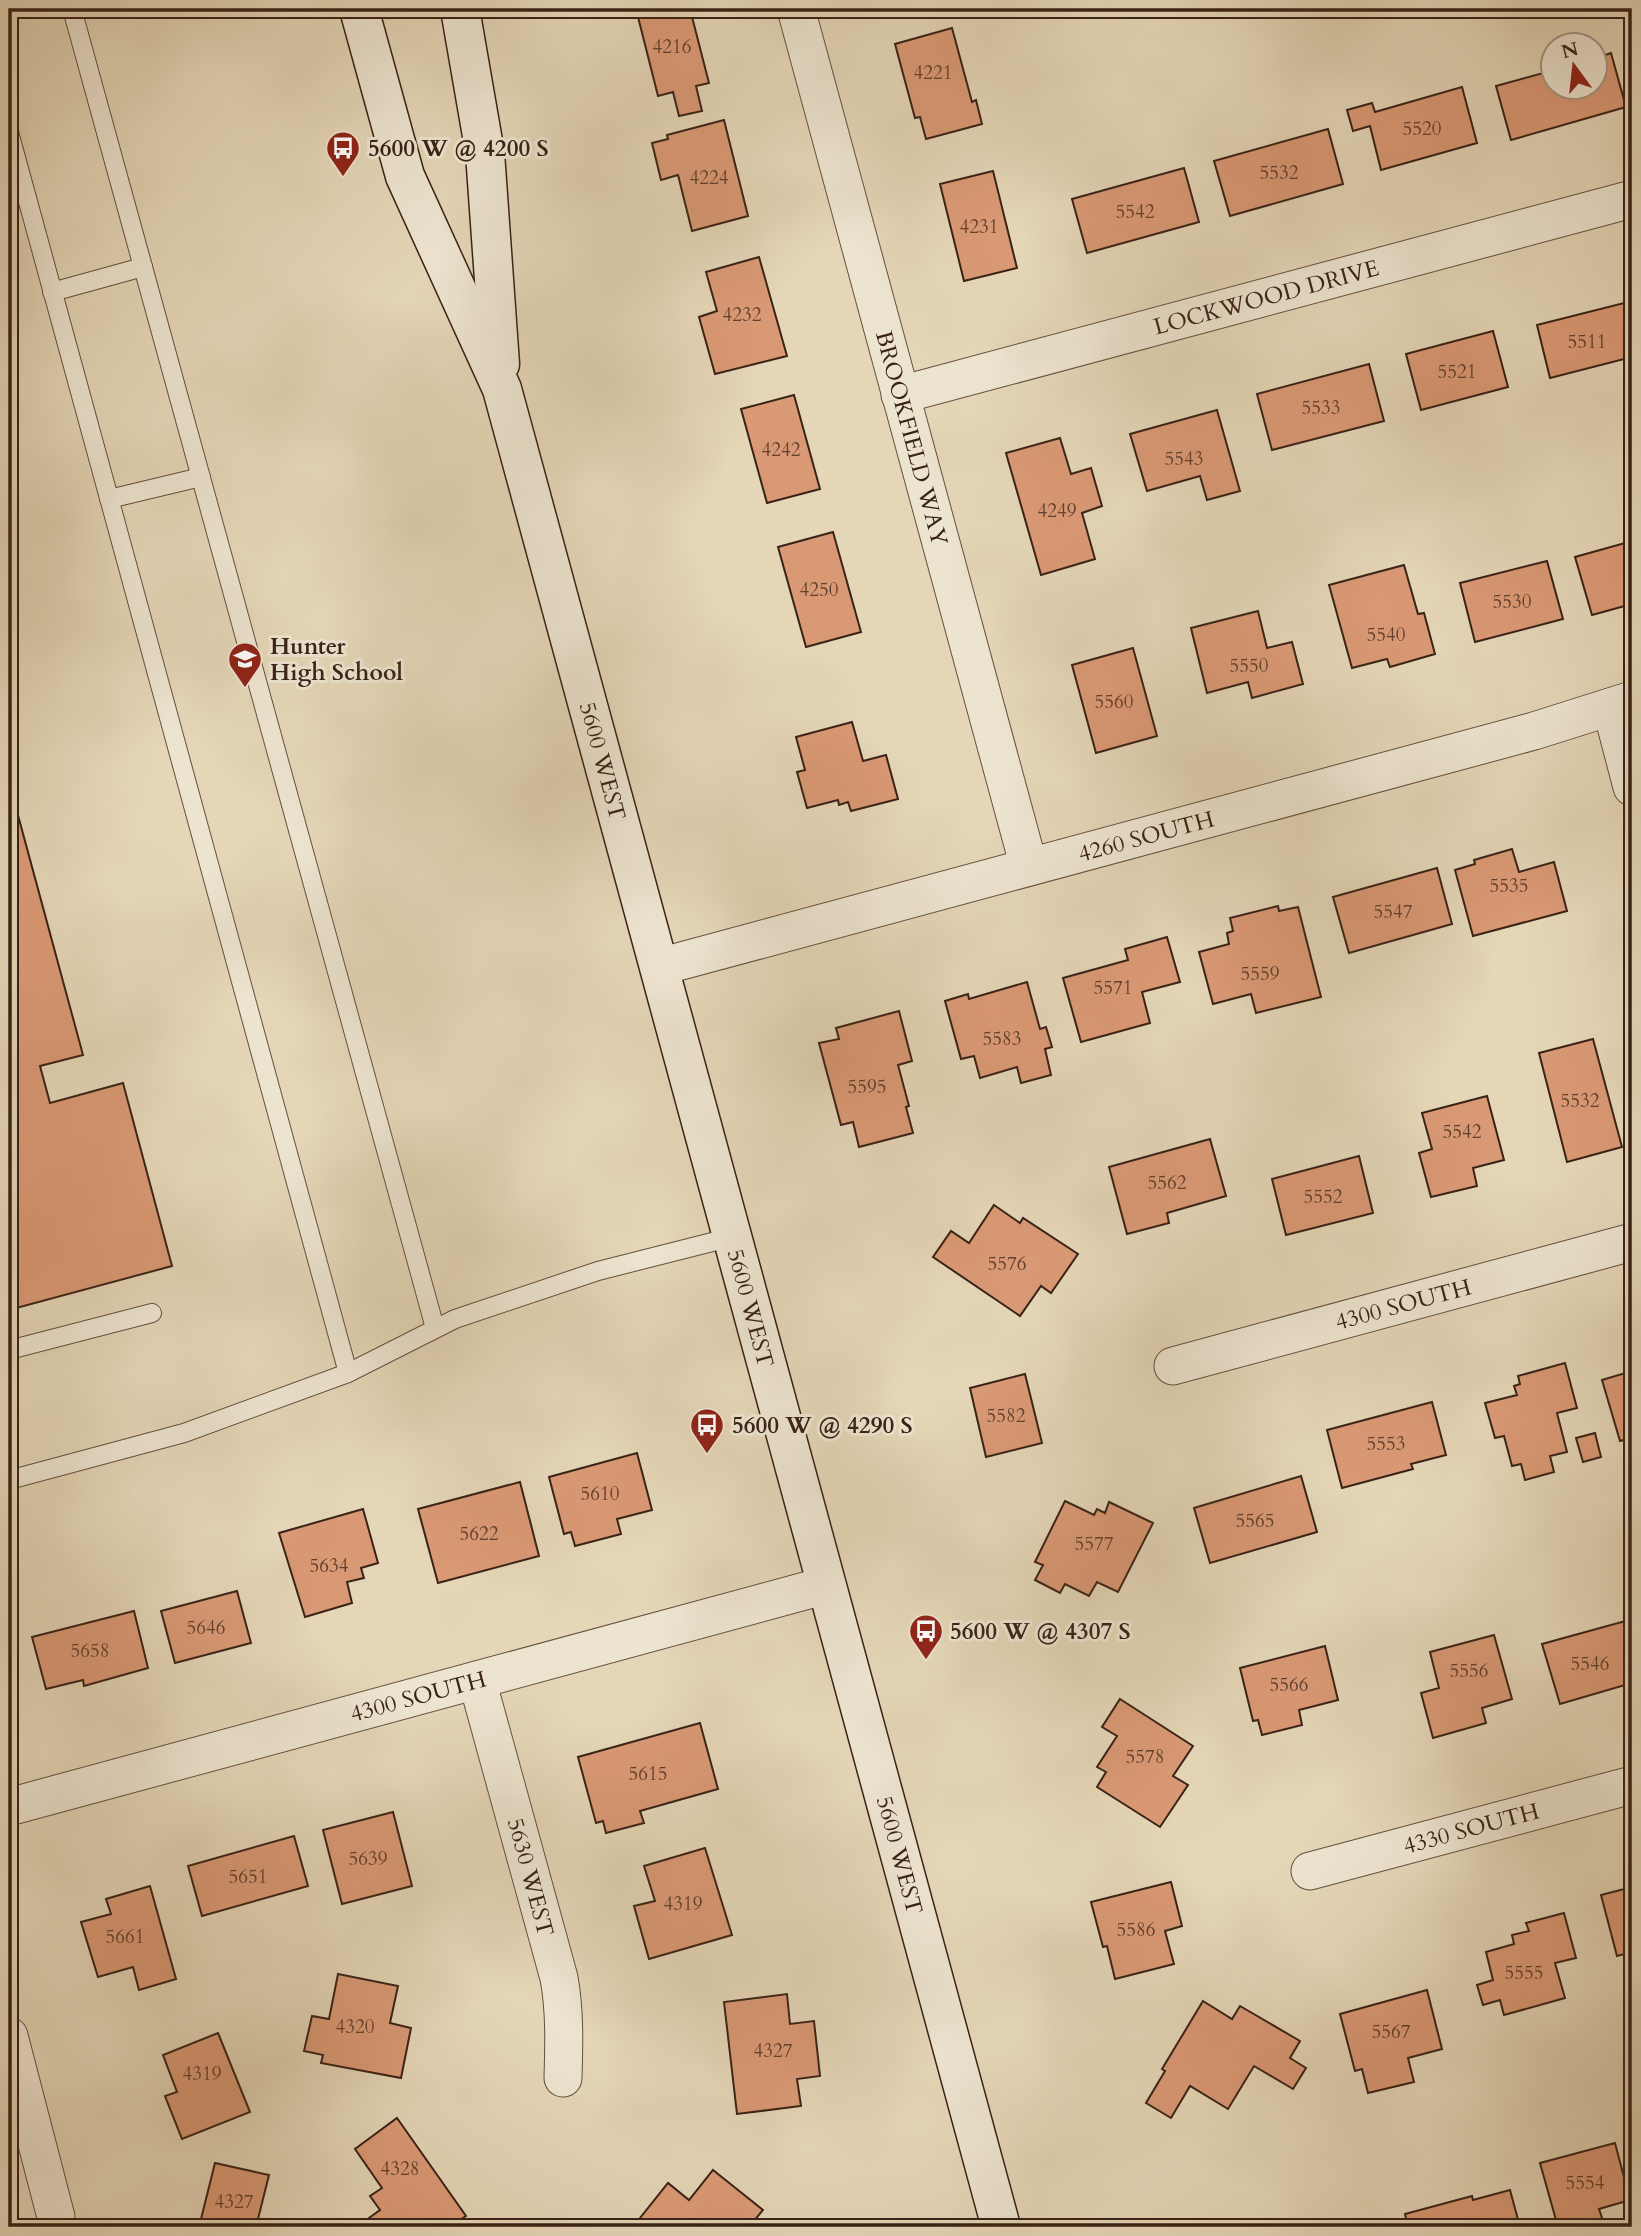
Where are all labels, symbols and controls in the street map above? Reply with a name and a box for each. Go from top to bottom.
north arrow [1540,32,1610,102]
house number: 4216 [653,34,691,60]
text: N [1559,36,1582,65]
house number: 4221 [914,60,952,86]
house number: 5520 [1403,116,1442,142]
bus stop icon: 5600 W @ 4200 S [324,129,362,178]
place label: 5600 W @ 4200 S [368,133,549,164]
house number: 5532 [1260,160,1299,186]
house number: 4224 [690,165,729,191]
house number: 5542 [1116,199,1155,225]
house number: 4231 [960,214,998,240]
street label: LOCKWOOD DRIVE [1150,252,1382,342]
house number: 4232 [723,302,762,328]
street label: BROOKFIELD WAY [868,327,955,550]
house number: 5511 [1568,329,1606,355]
house number: 5521 [1438,359,1476,385]
house number: 5533 [1302,395,1340,421]
house number: 4242 [762,437,801,463]
house number: 5543 [1165,446,1203,472]
house number: 4249 [1038,498,1077,524]
house number: 4250 [800,577,839,603]
house number: 5530 [1493,589,1532,615]
house number: 5540 [1367,622,1406,648]
place label: Hunter High School [270,631,403,688]
school or university icon: Hunter High School [226,640,264,689]
house number: 5550 [1230,653,1269,679]
house number: 5560 [1095,689,1134,715]
street label: 5600 WEST [572,699,633,824]
street label: 4260 SOUTH [1075,803,1218,870]
house number: 5535 [1490,873,1528,899]
house number: 5547 [1374,899,1413,925]
house number: 5559 [1241,961,1280,987]
house number: 5571 [1094,975,1132,1001]
house number: 5583 [983,1026,1021,1052]
house number: 5595 [848,1074,886,1100]
house number: 5532 [1561,1088,1600,1114]
house number: 5542 [1443,1119,1482,1145]
house number: 5562 [1148,1170,1187,1196]
house number: 5552 [1304,1184,1343,1210]
street label: 5600 WEST [720,1246,781,1371]
house number: 5576 [988,1251,1026,1277]
street label: 4300 SOUTH [1332,1271,1475,1338]
house number: 5582 [987,1403,1026,1429]
bus stop icon: 5600 W @ 4290 S [688,1406,726,1455]
place label: 5600 W @ 4290 S [732,1410,913,1441]
house number: 5553 [1367,1431,1405,1457]
house number: 5610 [581,1481,620,1507]
house number: 5565 [1236,1508,1274,1534]
house number: 5622 [460,1521,499,1547]
house number: 5577 [1075,1531,1114,1557]
house number: 5634 [310,1553,349,1579]
bus stop icon: 5600 W @ 4307 S [907,1612,945,1661]
house number: 5646 [187,1615,225,1641]
place label: 5600 W @ 4307 S [950,1616,1131,1647]
house number: 5658 [71,1638,109,1664]
house number: 5546 [1571,1651,1609,1677]
house number: 5556 [1450,1658,1488,1684]
street label: 4300 SOUTH [347,1663,490,1730]
house number: 5566 [1270,1672,1308,1698]
house number: 5578 [1126,1744,1164,1770]
house number: 5615 [629,1761,667,1787]
street label: 5600 WEST [869,1793,930,1918]
street label: 4330 SOUTH [1400,1795,1543,1862]
street label: 5630 WEST [500,1815,561,1940]
house number: 5639 [349,1846,388,1872]
house number: 5651 [229,1864,267,1890]
house number: 4319 [664,1891,703,1917]
house number: 5586 [1117,1917,1155,1943]
house number: 5661 [106,1924,144,1950]
house number: 5555 [1505,1960,1543,1986]
house number: 4320 [336,2014,375,2040]
house number: 5567 [1372,2019,1411,2045]
house number: 4327 [754,2038,793,2064]
house number: 4319 [183,2061,222,2087]
house number: 4328 [381,2156,419,2182]
house number: 5554 [1566,2170,1605,2196]
house number: 4327 [215,2189,254,2215]

